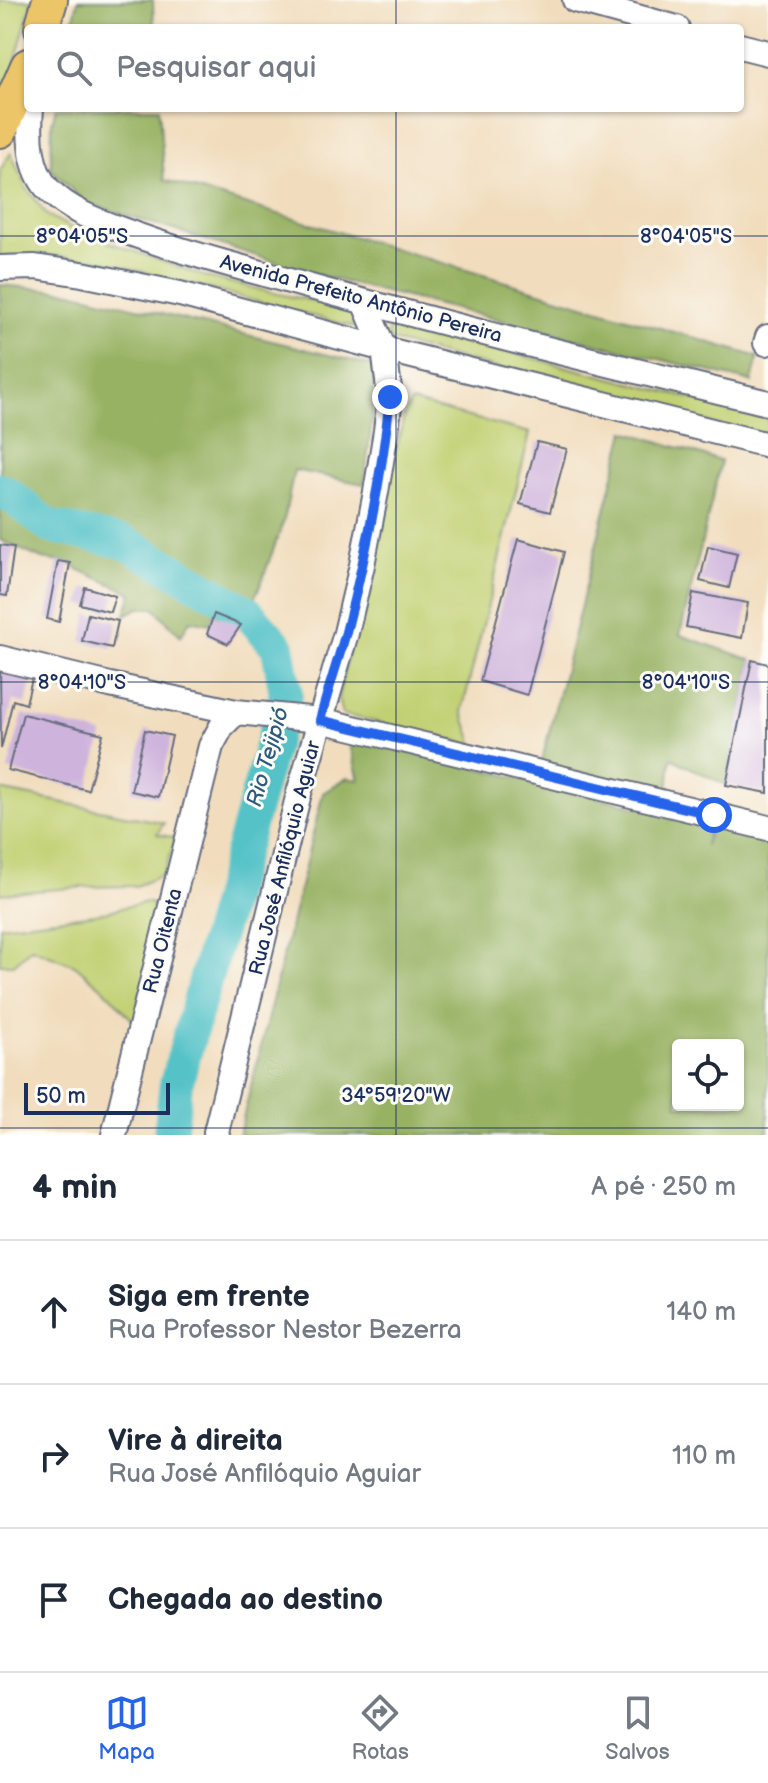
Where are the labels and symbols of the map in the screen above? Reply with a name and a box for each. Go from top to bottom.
text: 8°04'05"S [36,225,128,249]
text: 8°04'05"S [640,225,732,249]
street label: Avenida Prefeito Antônio Pereira [217,250,505,348]
route end [372,379,408,415]
text: 8°04'10"S [38,671,126,695]
text: 8°04'10"S [642,671,730,695]
water label: Rio Tejipió [241,704,295,810]
street label: Rua José Anfilóquio Aguiar [244,738,326,978]
route start [696,797,732,833]
street label: Rua Oitenta [138,886,188,996]
scale bar [24,1079,170,1115]
text: 34°59'20"W [341,1084,451,1108]

